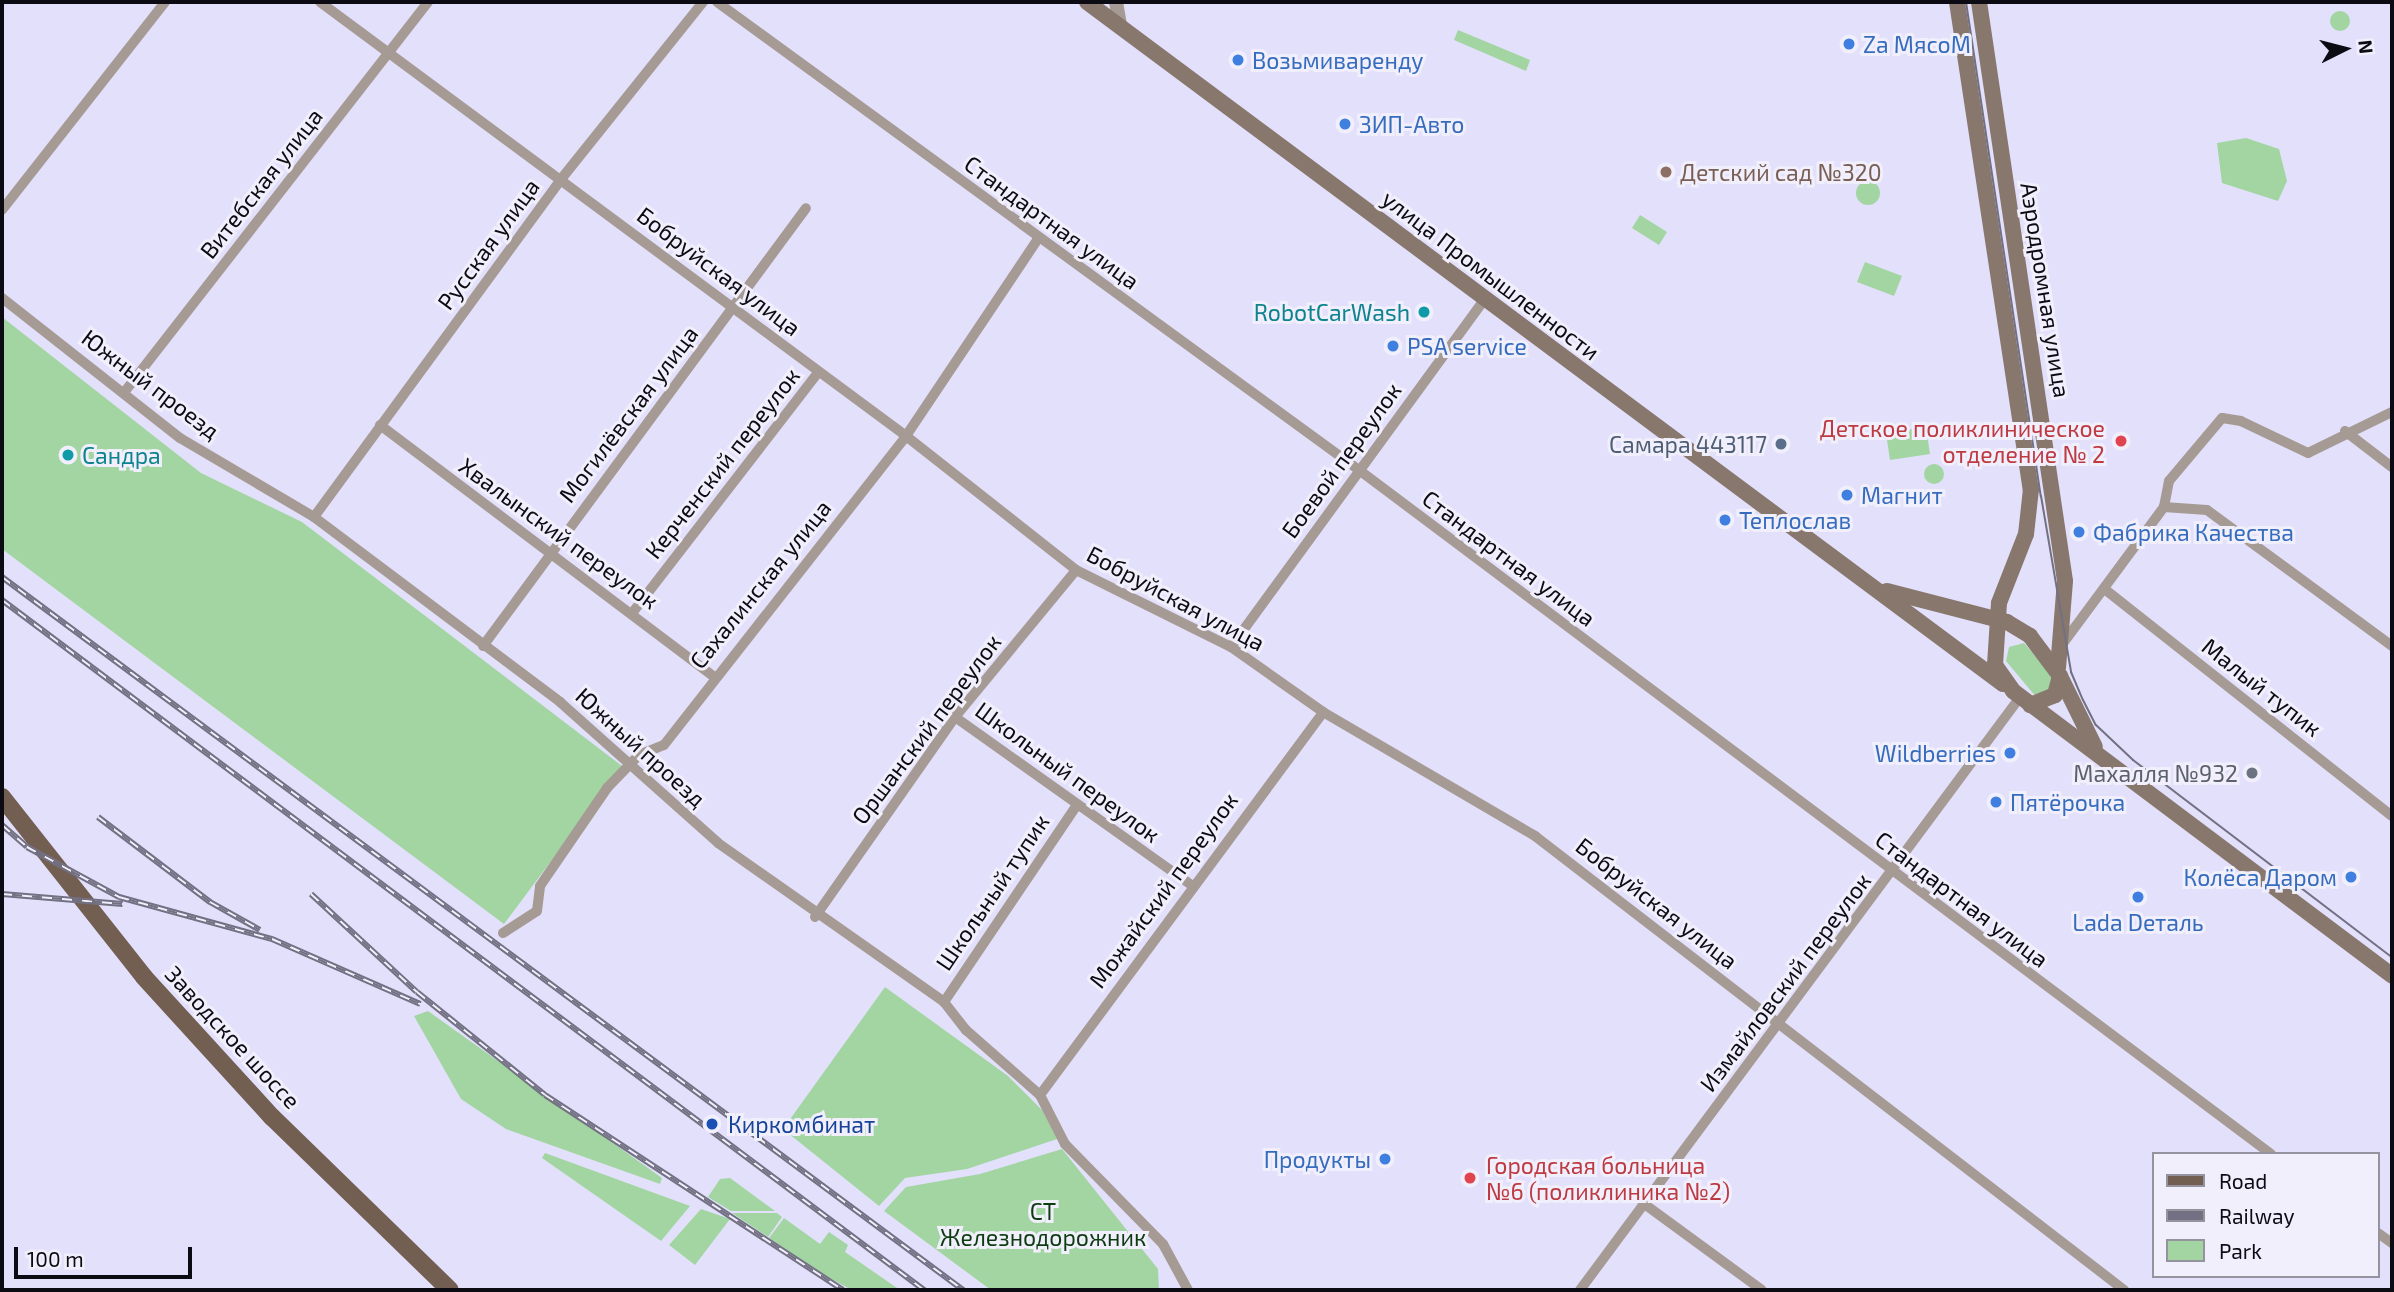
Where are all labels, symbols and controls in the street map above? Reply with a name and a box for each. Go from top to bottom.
north arrow [2310,14,2380,84]
place label: Za МясоМ [1863,30,1971,58]
marker: Za МясоМ [1841,36,1857,52]
text: N [2354,39,2379,55]
place label: Возьмиваренду [1252,46,1423,74]
marker: Возьмиваренду [1230,52,1246,68]
street label: Витебская улица [194,103,328,263]
place label: ЗИП-Авто [1359,110,1464,138]
marker: ЗИП-Авто [1337,116,1353,132]
street label: Стандартная улица [959,149,1145,295]
place label: Детский сад №320 [1680,158,1882,186]
marker: Детский сад №320 [1658,164,1674,180]
street label: Русская улица [431,173,545,315]
street label: Аэродромная улица [2015,180,2077,400]
street label: улица Промышленности [1377,184,1605,366]
street label: Бобруйская улица [632,201,806,341]
place label: RobotCarWash [1254,298,1410,326]
marker: RobotCarWash [1416,304,1432,320]
street label: Могилёвская улица [553,320,703,508]
street label: Южный проезд [77,323,225,445]
place label: PSA service [1407,332,1527,360]
marker: PSA service [1385,338,1401,354]
street label: Керченский переулок [639,362,805,564]
street label: Боевой переулок [1275,377,1407,543]
place label: Детское поликлиническое отделение № 2 [1820,414,2105,468]
place label: Самара 443117 [1609,430,1767,458]
marker: Детское поликлиническое отделение № 2 [2111,431,2131,451]
marker: Самара 443117 [1773,436,1789,452]
place label: Сандра [82,441,161,469]
marker: Сандра [60,447,76,463]
street label: Хвалынский переулок [454,451,664,615]
place label: Магнит [1861,481,1943,509]
street label: Стандартная улица [1417,484,1601,632]
marker: Магнит [1839,487,1855,503]
street label: Сахалинская улица [684,494,836,674]
place label: Теплослав [1739,506,1851,534]
marker: Теплослав [1717,512,1733,528]
place label: Фабрика Качества [2093,518,2294,546]
marker: Фабрика Качества [2071,524,2087,540]
street label: Бобруйская улица [1082,539,1270,657]
street label: Оршанский переулок [846,629,1006,829]
street label: Малый тупик [2197,632,2327,742]
street label: Южный проезд [570,682,712,812]
street label: Школьный переулок [970,696,1166,848]
place label: Wildberries [1875,739,1996,767]
marker: Wildberries [2002,745,2018,761]
place label: Махалля №932 [2073,759,2238,787]
marker: Махалля №932 [2244,765,2260,781]
street label: Можайский переулок [1083,787,1243,993]
place label: Пятёрочка [2010,788,2125,816]
marker: Пятёрочка [1988,794,2004,810]
street label: Школьный тупик [930,809,1054,975]
street label: Стандартная улица [1870,825,2054,973]
street label: Бобруйская улица [1571,831,1743,975]
place label: Колёса Даром [2184,863,2337,891]
street label: Измайловский переулок [1694,867,1876,1097]
marker: Колёса Даром [2343,869,2359,885]
marker: Lada Dеталь [2130,889,2146,905]
place label: Lada Dеталь [2072,908,2204,936]
street label: Заводское шоссе [160,960,306,1114]
place label: Киркомбинат [728,1110,875,1138]
marker: Киркомбинат [702,1114,722,1134]
place label: Продукты [1264,1145,1371,1173]
marker: Продукты [1377,1151,1393,1167]
place label: Городская больница №6 (поликлиника №2) [1486,1151,1730,1205]
legend [2152,1152,2380,1278]
marker: Городская больница №6 (поликлиника №2) [1460,1168,1480,1188]
text: Road [2219,1168,2267,1193]
park label: СТ Железнодорожник [940,1197,1146,1251]
text: Railway [2219,1203,2295,1228]
scale bar [18,1232,196,1276]
text: Park [2219,1238,2262,1263]
text: 100 m [27,1246,84,1271]

